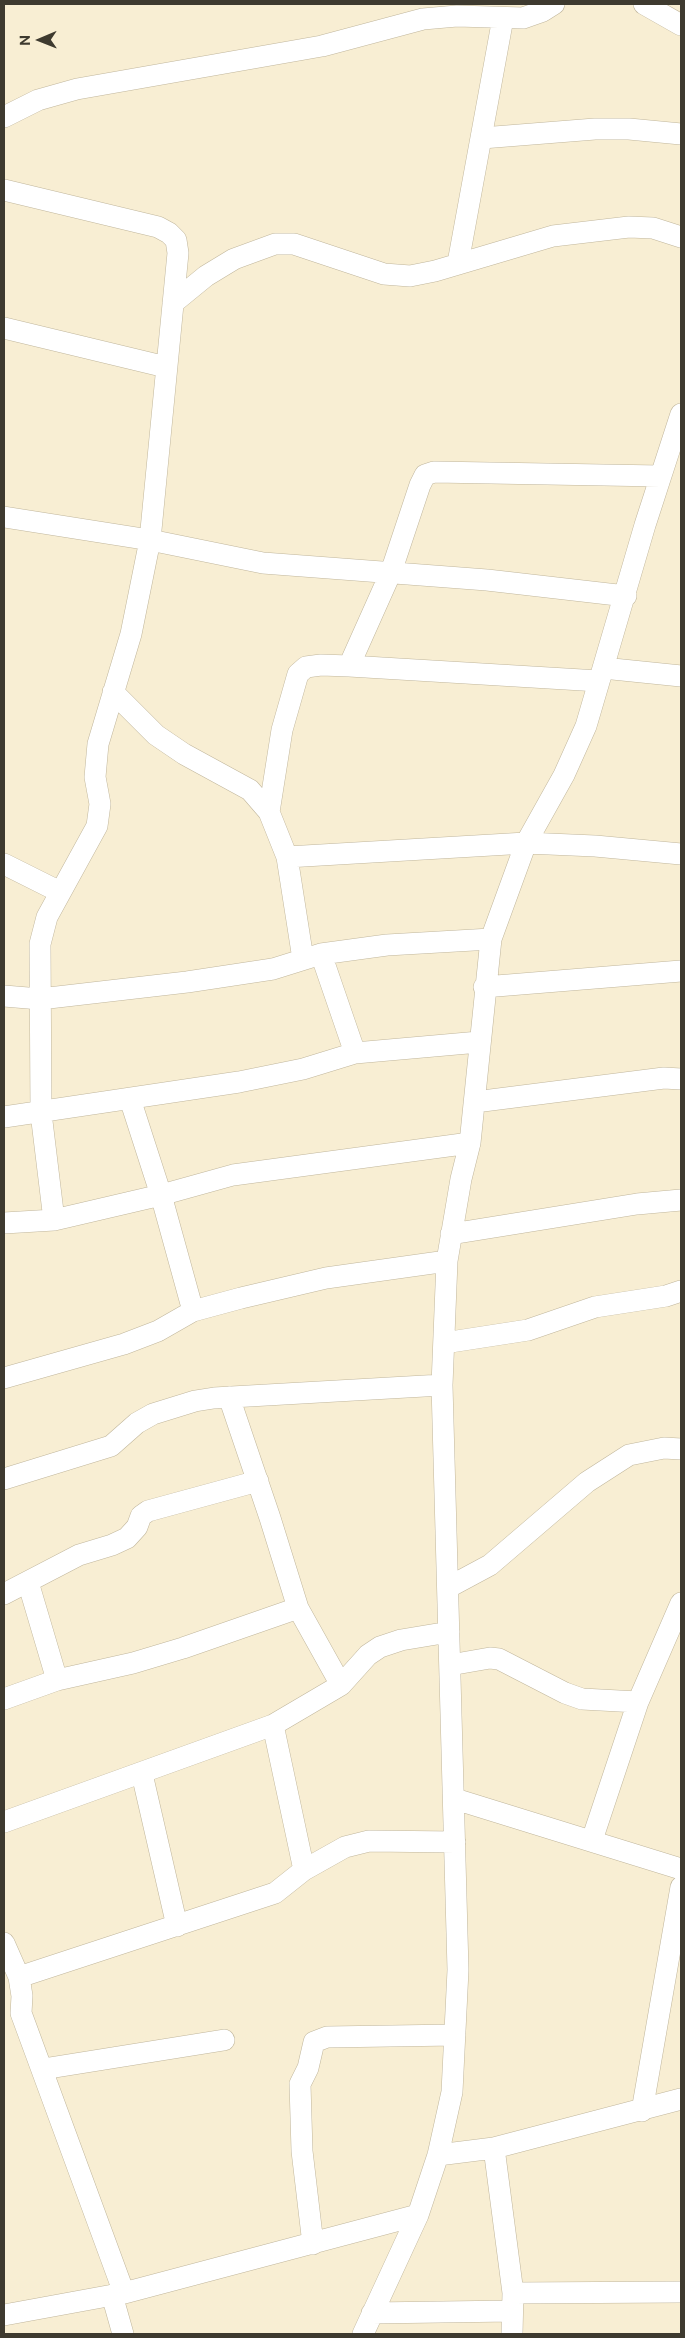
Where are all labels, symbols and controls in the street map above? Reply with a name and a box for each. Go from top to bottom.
north arrow [15,15,65,65]
text: N [17,35,33,46]

